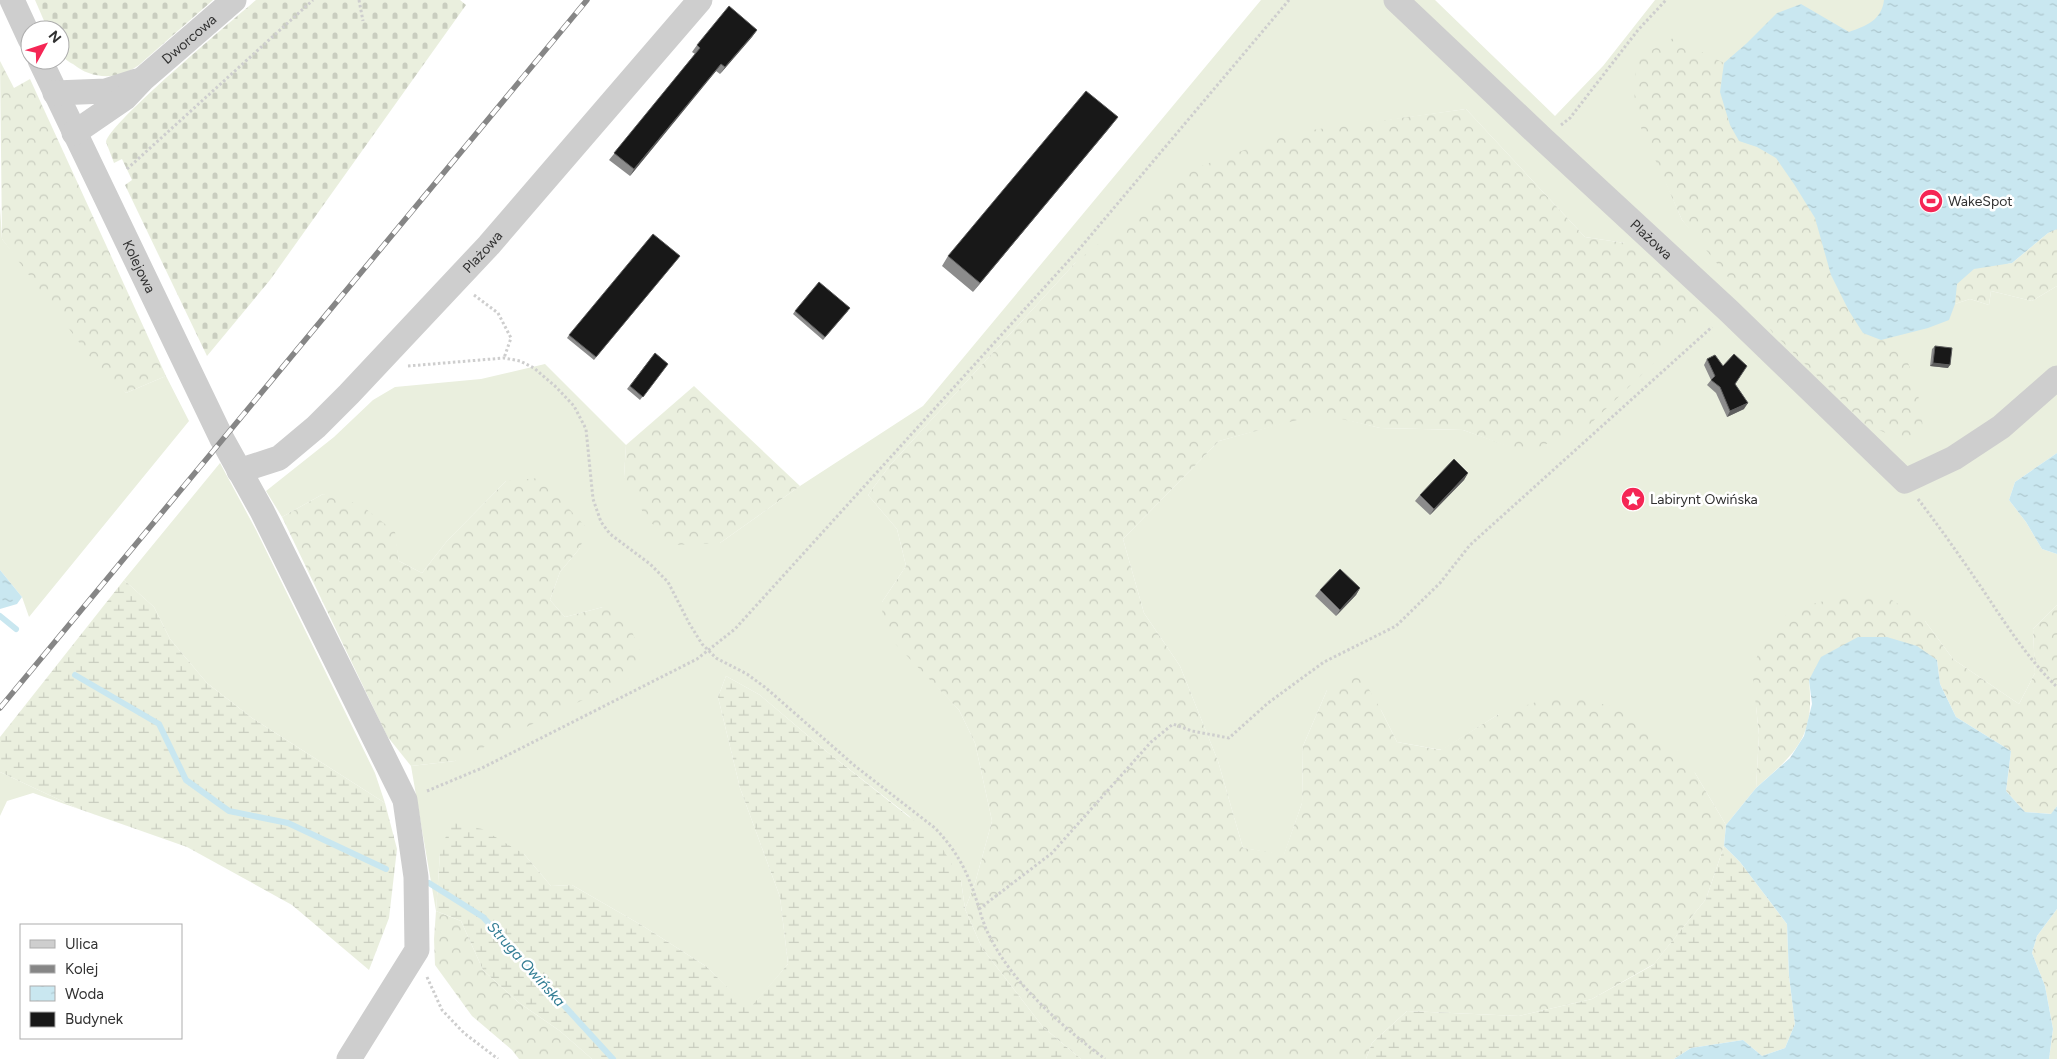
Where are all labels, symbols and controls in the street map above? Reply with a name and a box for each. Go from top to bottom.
street label: Dworcowa [159,11,220,68]
north arrow [20,20,70,70]
text: N [45,27,65,47]
sports icon: WakeSpot [1918,188,1944,214]
place label: WakeSpot [1948,193,2013,210]
street label: Plażowa [1627,216,1676,263]
street label: Plażowa [459,228,506,277]
street label: Kolejowa [119,237,159,296]
place icon: Labirynt Owińska [1620,486,1646,512]
place label: Labirynt Owińska [1650,491,1758,508]
water label: Struga Owińska [483,918,569,1010]
legend [20,924,182,1039]
text: Ulica [65,935,98,953]
text: Kolej [65,960,98,978]
text: Woda [65,985,104,1003]
text: Budynek [65,1010,124,1028]

